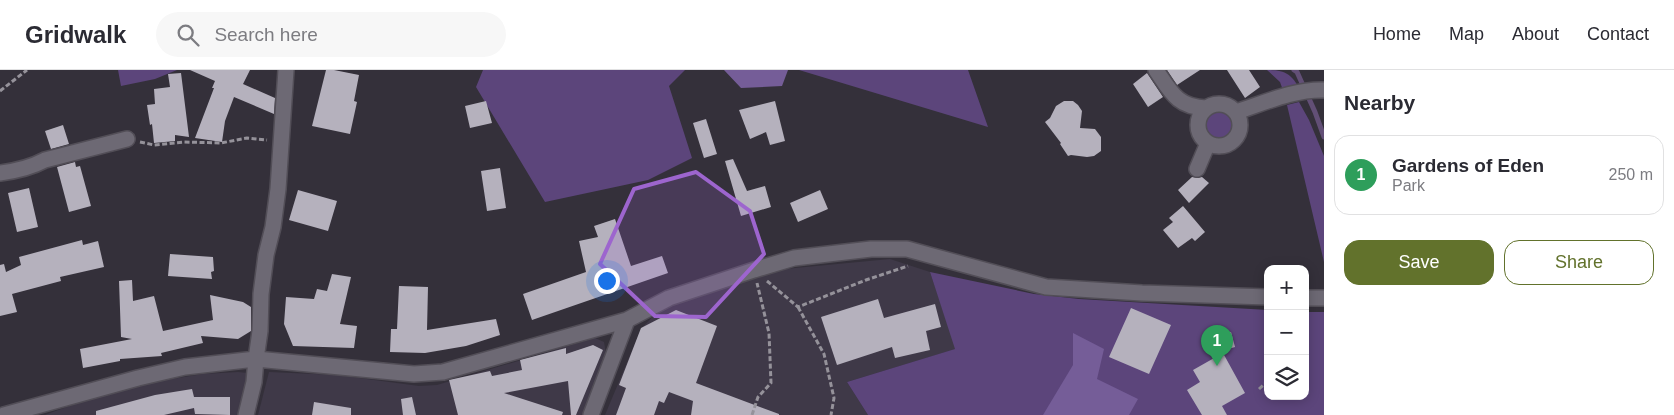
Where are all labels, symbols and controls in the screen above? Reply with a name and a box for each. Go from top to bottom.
search box [156,12,506,57]
text: Gridwalk [25,21,126,48]
icon: search [174,21,202,49]
text: Search here [214,24,318,45]
text: Home [1373,24,1421,44]
text: Map [1449,24,1484,44]
text: About [1512,24,1559,44]
text: Contact [1587,24,1649,44]
text: Nearby [1344,91,1415,114]
text: Gardens of Eden [1392,155,1544,176]
text: 1 [1357,166,1365,183]
text: 250 m [1609,166,1653,183]
text: Park [1392,177,1425,194]
button: Save [1344,240,1494,285]
button: Share [1504,240,1654,285]
map controls [1264,265,1309,400]
button: + [1264,265,1309,310]
your location [594,268,620,294]
button: − [1264,310,1309,355]
pin: 1 [1201,325,1233,366]
button: layers [1264,355,1309,400]

